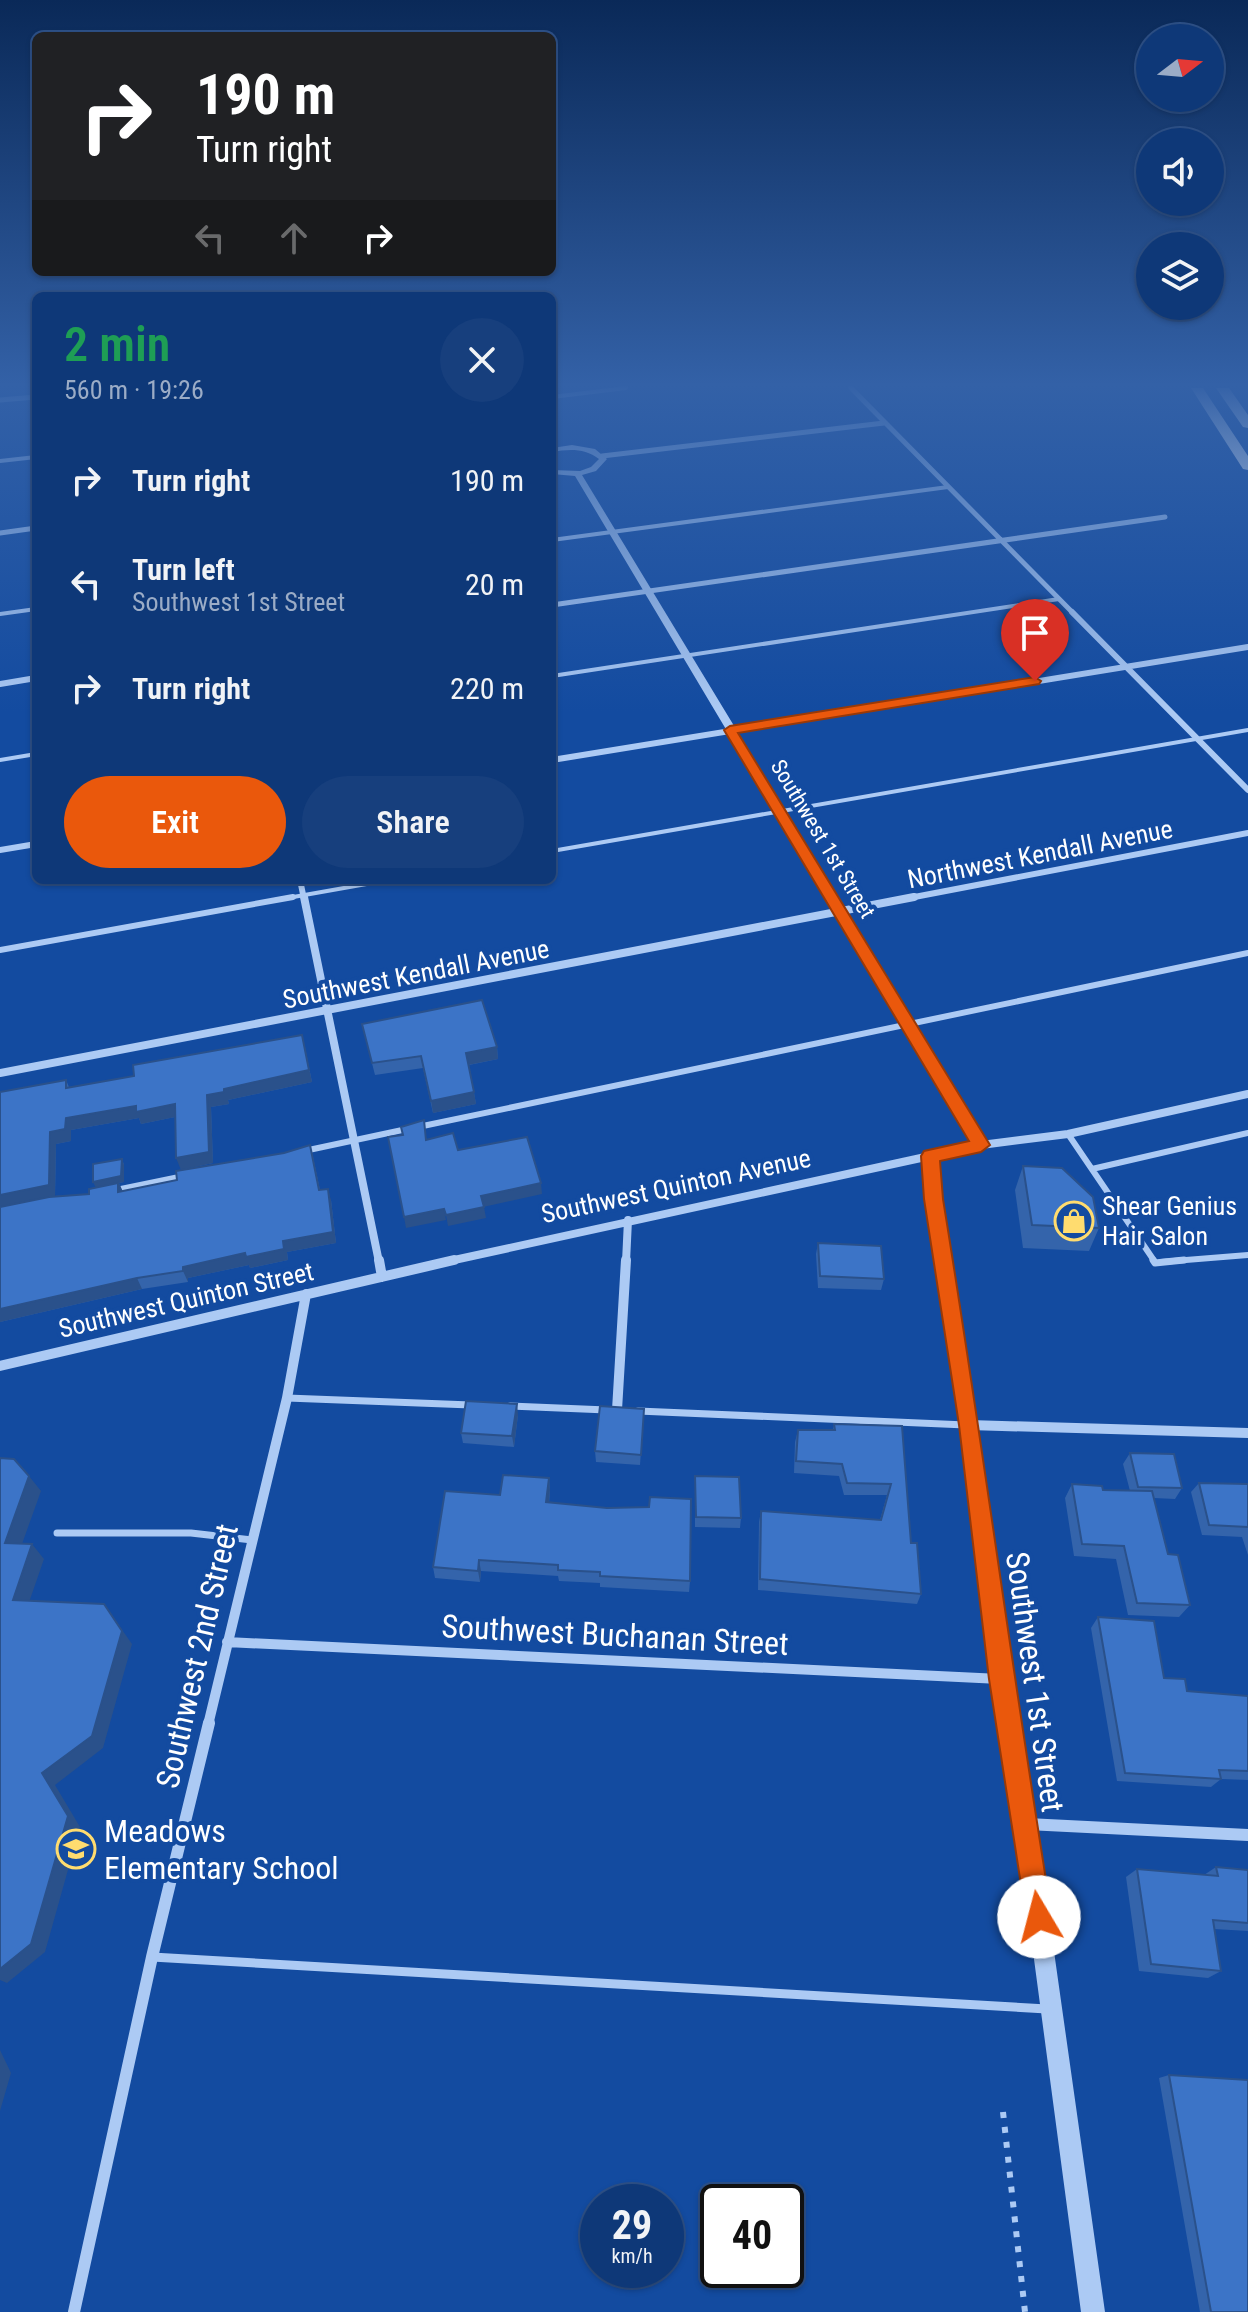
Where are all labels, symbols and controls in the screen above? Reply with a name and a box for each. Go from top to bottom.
north arrow [1136,24,1224,112]
map controls [1136,24,1224,320]
text: 190 m [196,62,335,128]
icon: right [64,64,168,168]
button: sound [1136,128,1224,216]
text: Turn right [196,129,332,171]
icon: left [188,216,232,260]
icon: ahead [272,216,316,260]
icon: right [356,216,400,260]
button: layers [1136,232,1224,320]
text: 2 min [64,316,170,373]
button: close [440,318,524,402]
text: 560 m · 19:26 [64,375,204,405]
icon: right [64,458,108,502]
text: Turn right [132,463,250,498]
text: 190 m [450,463,524,498]
text: Turn left [132,552,235,587]
icon: left [64,562,108,606]
text: 20 m [465,567,524,602]
text: Southwest 1st Street [132,587,345,617]
pin [1001,599,1069,681]
icon: arrive [1013,611,1057,655]
icon: right [64,666,108,710]
text: Turn right [132,671,250,706]
text: 220 m [450,671,524,706]
street label: Southwest 1st Street [766,755,880,923]
button: Exit [64,776,286,868]
button: Share [302,776,524,868]
street label: Northwest Kendall Avenue [905,814,1175,894]
street label: Southwest Kendall Avenue [280,933,552,1015]
street label: Southwest Quinton Avenue [539,1143,813,1229]
place label: Shear Genius Hair Salon [1102,1191,1237,1251]
shop icon: Shear Genius Hair Salon [1053,1200,1095,1242]
street label: Southwest Quinton Street [56,1256,316,1344]
street label: Southwest 2nd Street [148,1520,246,1792]
street label: Southwest 1st Street [998,1549,1072,1815]
street label: Southwest Buchanan Street [441,1607,789,1663]
place label: Meadows Elementary School [104,1812,339,1887]
school or university icon: Meadows Elementary School [55,1828,97,1870]
position arrow [997,1875,1081,1959]
speed limit sign: 40 [700,2184,804,2288]
text: 29 [612,2202,652,2249]
text: km/h [611,2244,653,2268]

